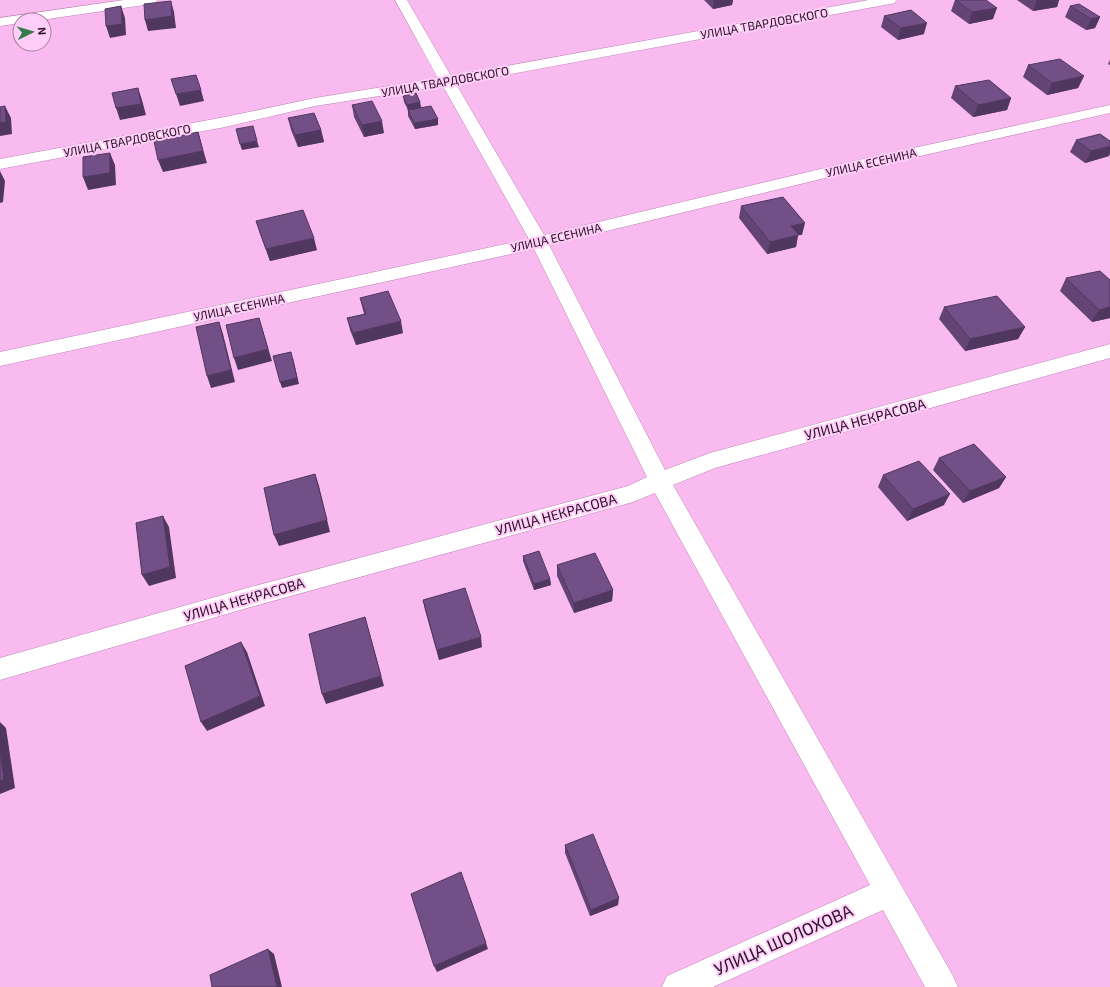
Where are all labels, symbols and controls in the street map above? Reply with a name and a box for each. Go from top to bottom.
street label: УЛИЦА ТВАРДОВСКОГО [699,5,829,41]
north arrow [12,12,52,52]
text: N [36,27,49,36]
street label: УЛИЦА ТВАРДОВСКОГО [380,63,510,99]
street label: УЛИЦА ТВАРДОВСКОГО [62,121,192,159]
street label: УЛИЦА ЕСЕНИНА [824,145,918,179]
street label: УЛИЦА ЕСЕНИНА [509,220,603,254]
street label: УЛИЦА ЕСЕНИНА [192,290,286,323]
street label: УЛИЦА НЕКРАСОВА [803,395,928,443]
street label: УЛИЦА НЕКРАСОВА [494,490,619,538]
street label: УЛИЦА НЕКРАСОВА [182,574,307,624]
street label: УЛИЦА ШОЛОХОВА [711,899,856,979]

